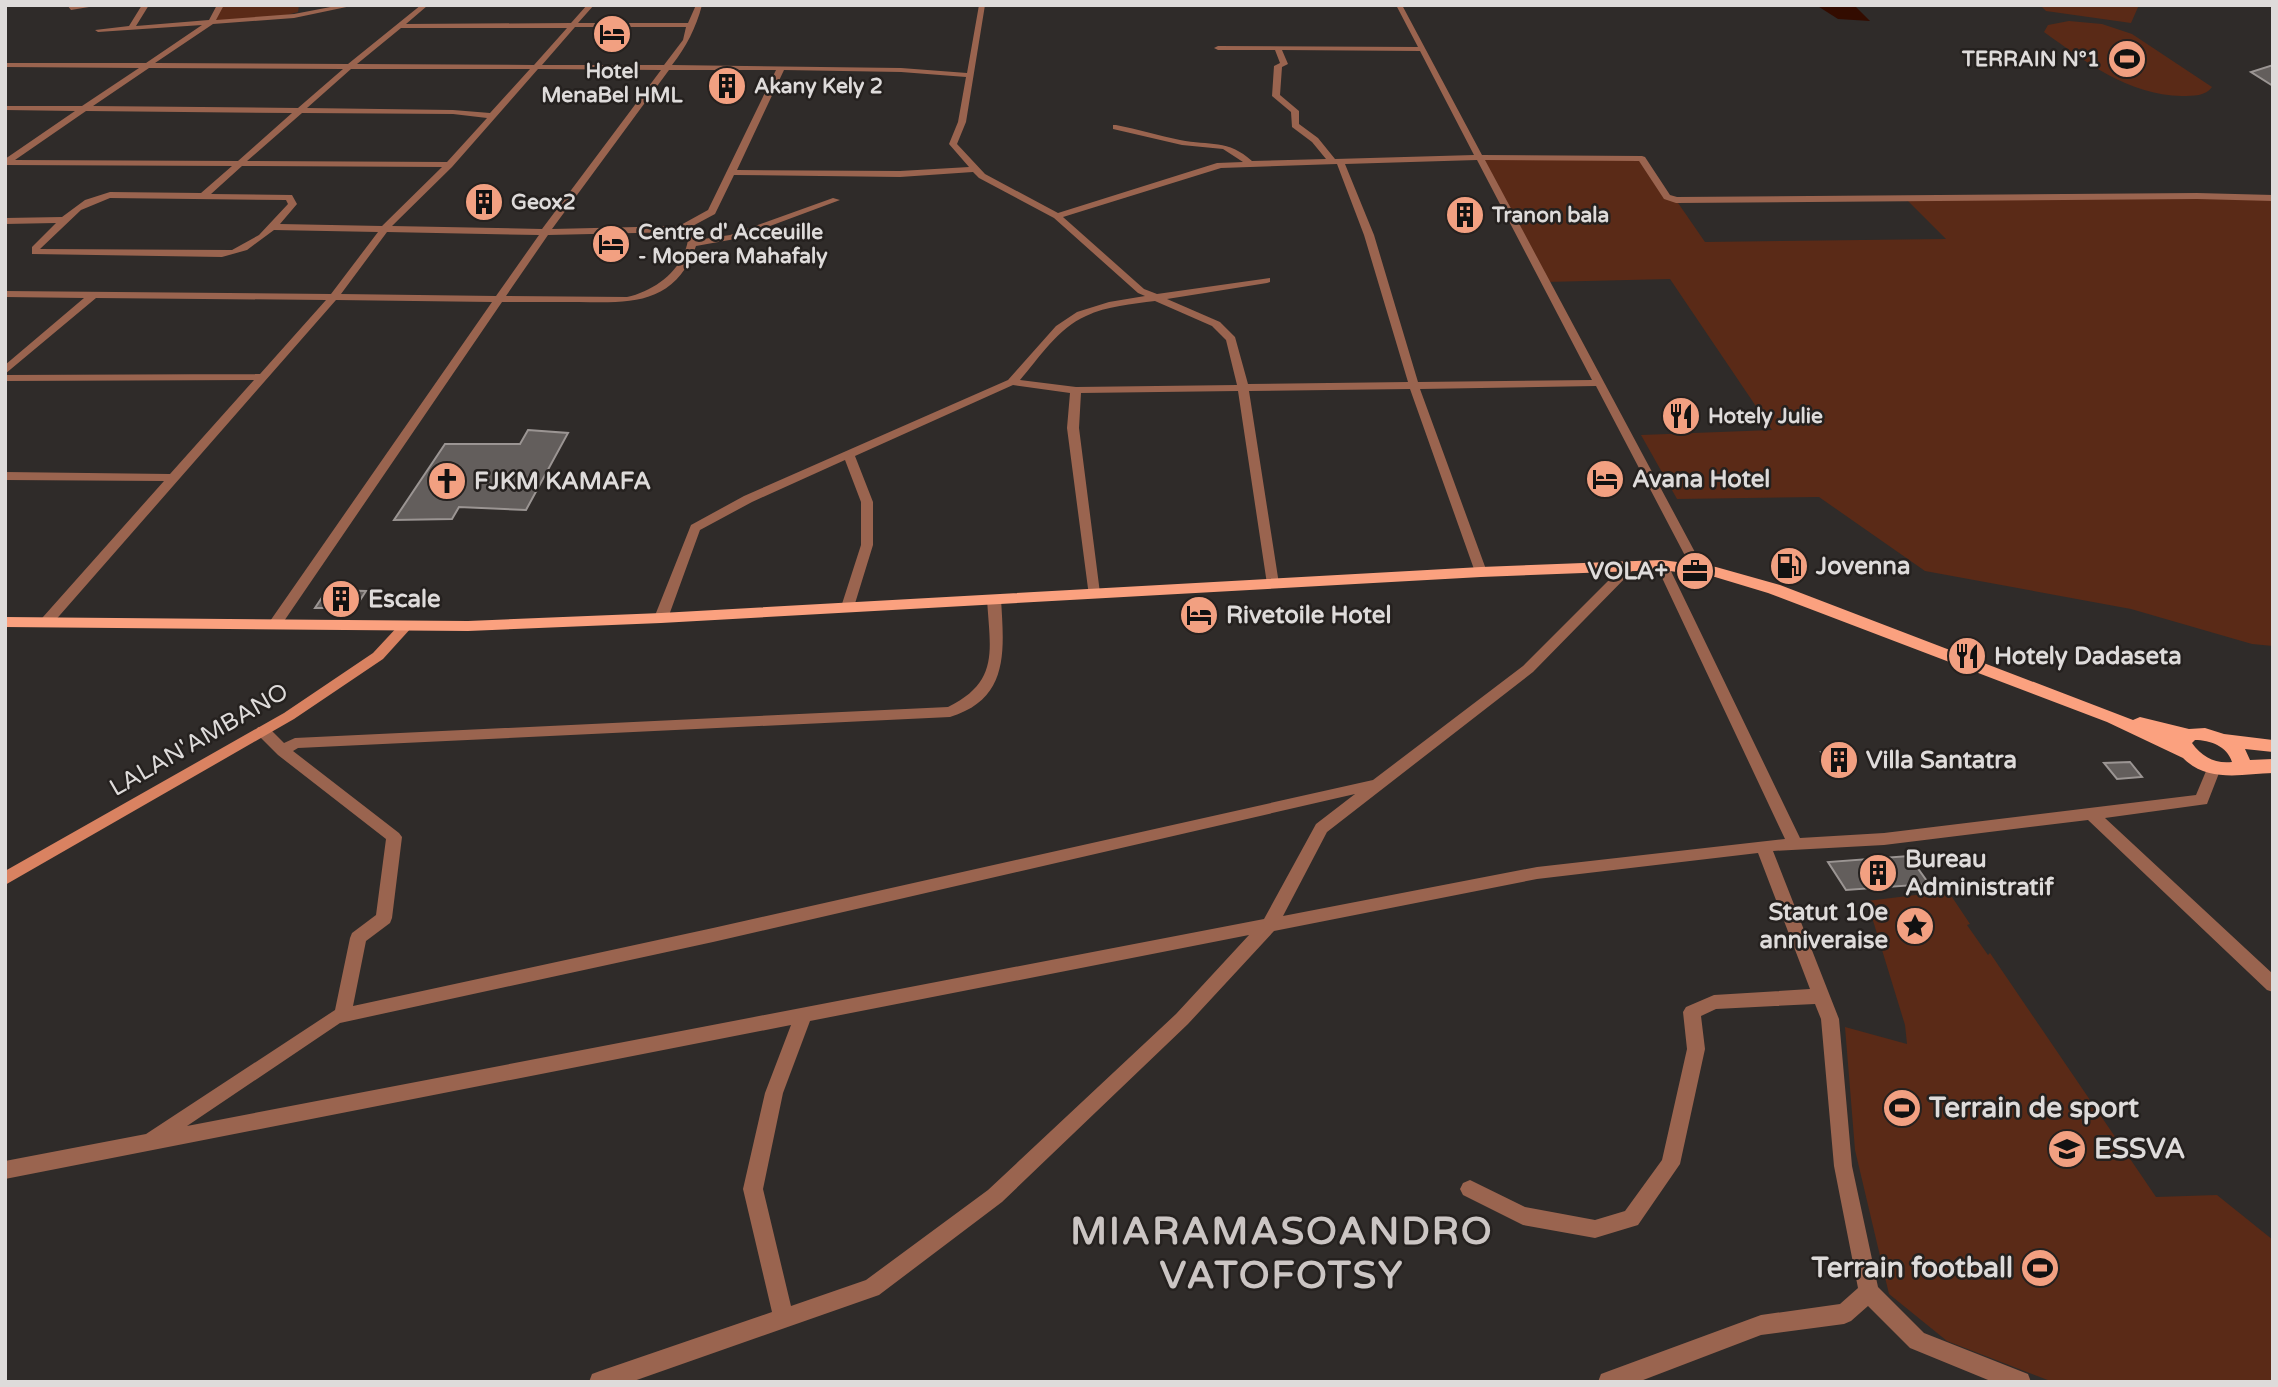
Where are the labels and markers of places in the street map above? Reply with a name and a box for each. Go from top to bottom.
hotel icon: Hotel MenaBel HML [591,13,633,55]
sports icon: TERRAIN N°1 [2106,38,2148,80]
place label: TERRAIN N°1 [1961,47,2100,72]
place label: Hotel MenaBel HML [541,59,684,108]
building icon: Akany Kely 2 [706,65,748,107]
place label: Akany Kely 2 [754,74,883,99]
building icon: Geox2 [463,181,505,223]
place label: Geox2 [511,190,576,215]
building icon: Tranon bala [1444,194,1486,236]
place label: Tranon bala [1491,203,1609,228]
place label: Centre d' Acceuille - Mopera Mahafaly [638,220,828,269]
hotel icon: Centre d' Acceuille - Mopera Mahafaly [590,223,632,265]
restaurant icon: Hotely Julie [1660,395,1702,437]
place label: Hotely Julie [1708,404,1823,429]
hotel icon: Avana Hotel [1584,458,1626,500]
church icon: FJKM KAMAFA [426,460,468,502]
place label: Avana Hotel [1632,465,1770,494]
place label: FJKM KAMAFA [474,467,651,496]
fuel station icon: Jovenna [1768,545,1810,587]
office icon: VOLA+ [1674,550,1716,592]
place label: Jovenna [1815,552,1910,581]
place label: VOLA+ [1587,557,1668,586]
building icon: Escale [320,578,362,620]
place label: Escale [368,585,441,614]
hotel icon: Rivetoile Hotel [1178,594,1220,636]
place label: Rivetoile Hotel [1226,601,1391,630]
restaurant icon: Hotely Dadaseta [1946,635,1988,677]
place label: Hotely Dadaseta [1994,642,2182,671]
building icon: Villa Santatra [1818,739,1860,781]
place label: Villa Santatra [1866,746,2017,775]
place label: Bureau Administratif [1905,845,2054,902]
building icon: Bureau Administratif [1857,852,1899,894]
place label: Statut 10e anniveraise [1759,898,1888,955]
place icon: Statut 10e anniveraise [1894,905,1936,947]
sports icon: Terrain de sport [1881,1087,1923,1129]
place label: Terrain de sport [1928,1091,2139,1125]
school or university icon: ESSVA [2046,1128,2088,1170]
place label: ESSVA [2094,1132,2185,1166]
sports icon: Terrain football [2019,1247,2061,1289]
place label: Terrain football [1811,1251,2013,1285]

